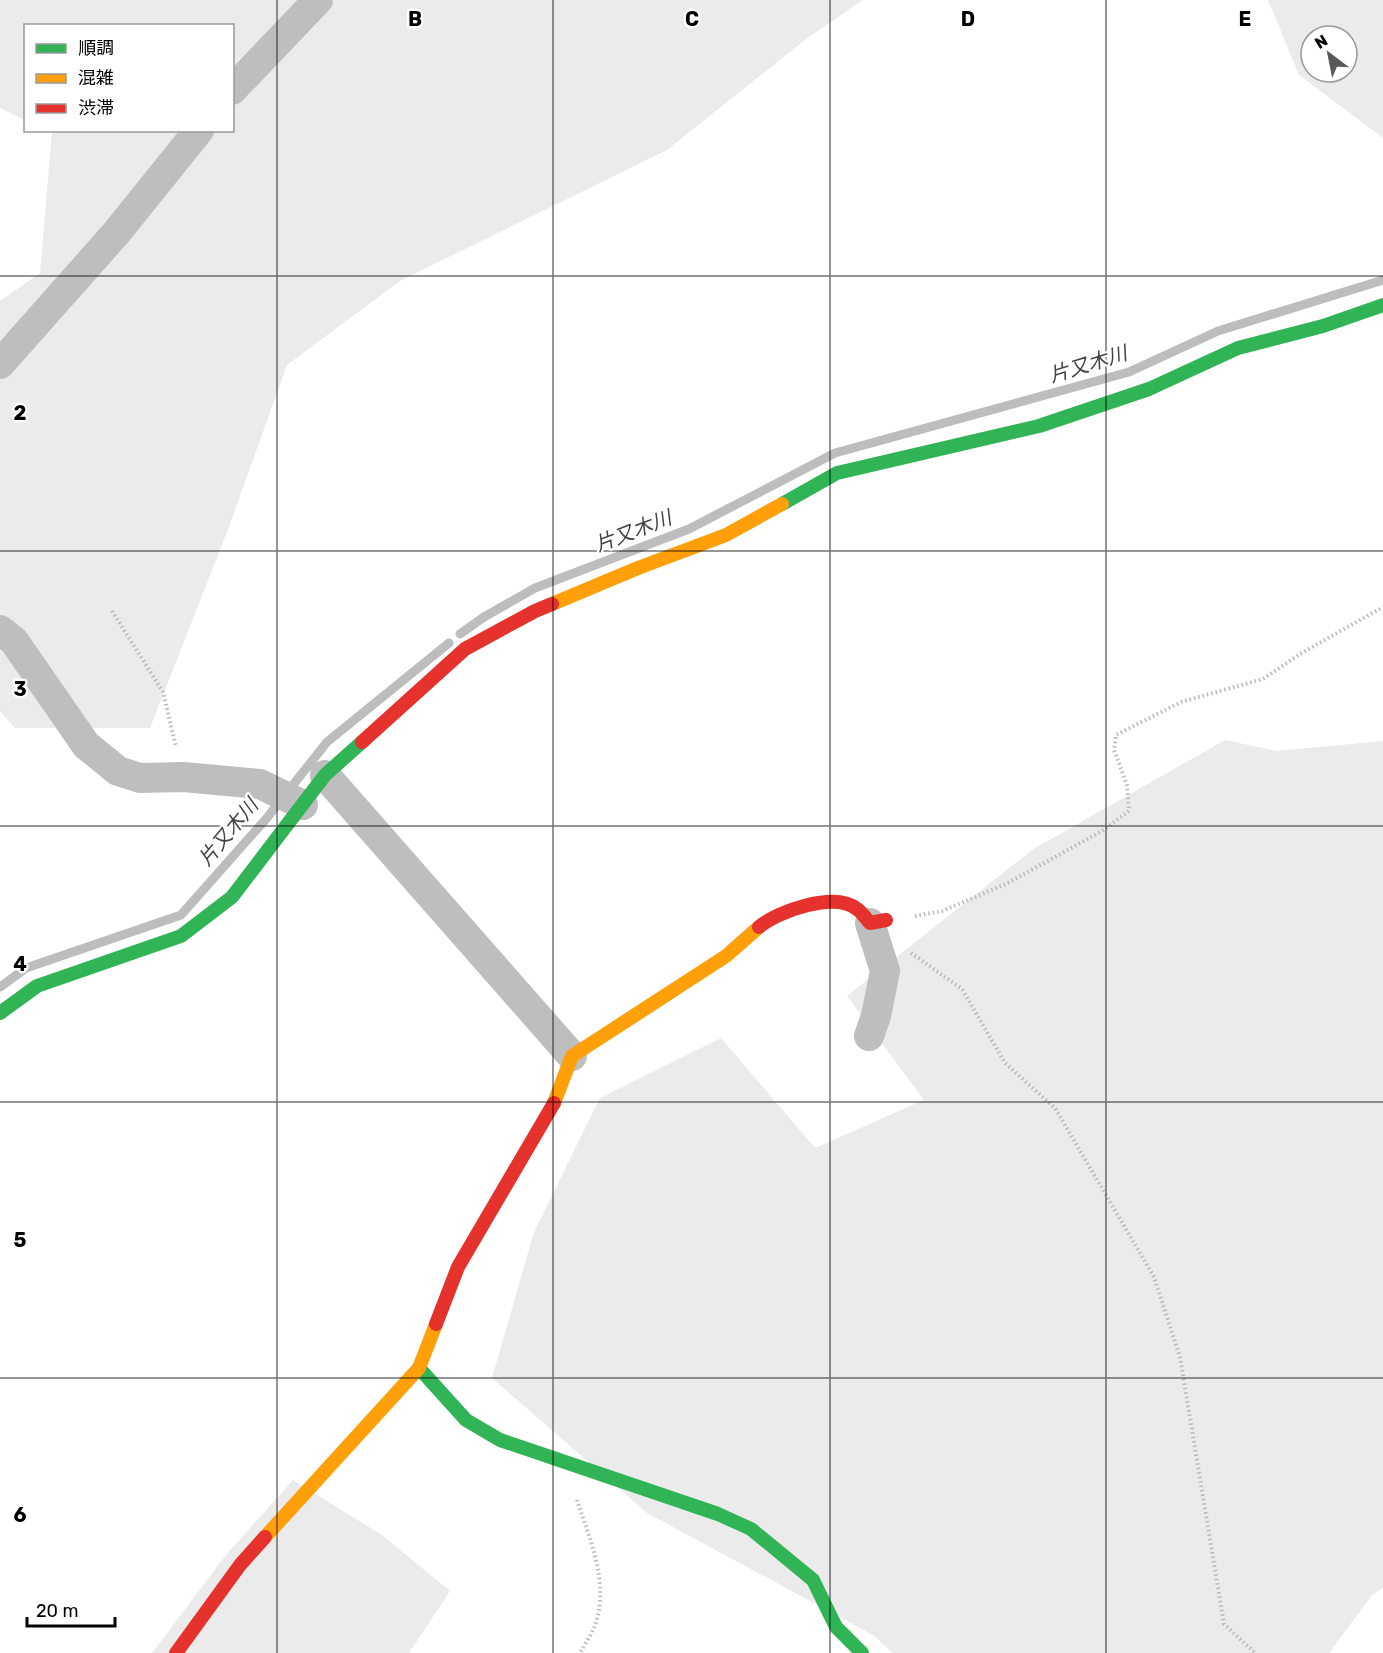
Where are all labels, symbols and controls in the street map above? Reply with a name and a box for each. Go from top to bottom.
text: B [408,7,422,31]
text: C [685,7,699,31]
text: D [961,7,975,31]
text: E [1239,7,1251,31]
legend [24,24,234,132]
north arrow [1299,24,1359,84]
text: N [1311,31,1331,53]
text: 順調 [78,37,114,59]
text: 混雑 [78,67,114,89]
text: 渋滞 [78,97,114,119]
water label: 片又木川 [1046,340,1132,387]
text: 2 [14,401,27,425]
water label: 片又木川 [591,505,677,557]
text: 3 [13,677,27,701]
water label: 片又木川 [193,792,264,870]
text: 4 [13,952,27,976]
text: 5 [14,1228,27,1252]
text: 6 [13,1503,27,1527]
scale bar [27,1590,116,1628]
text: 20 m [36,1600,78,1622]

